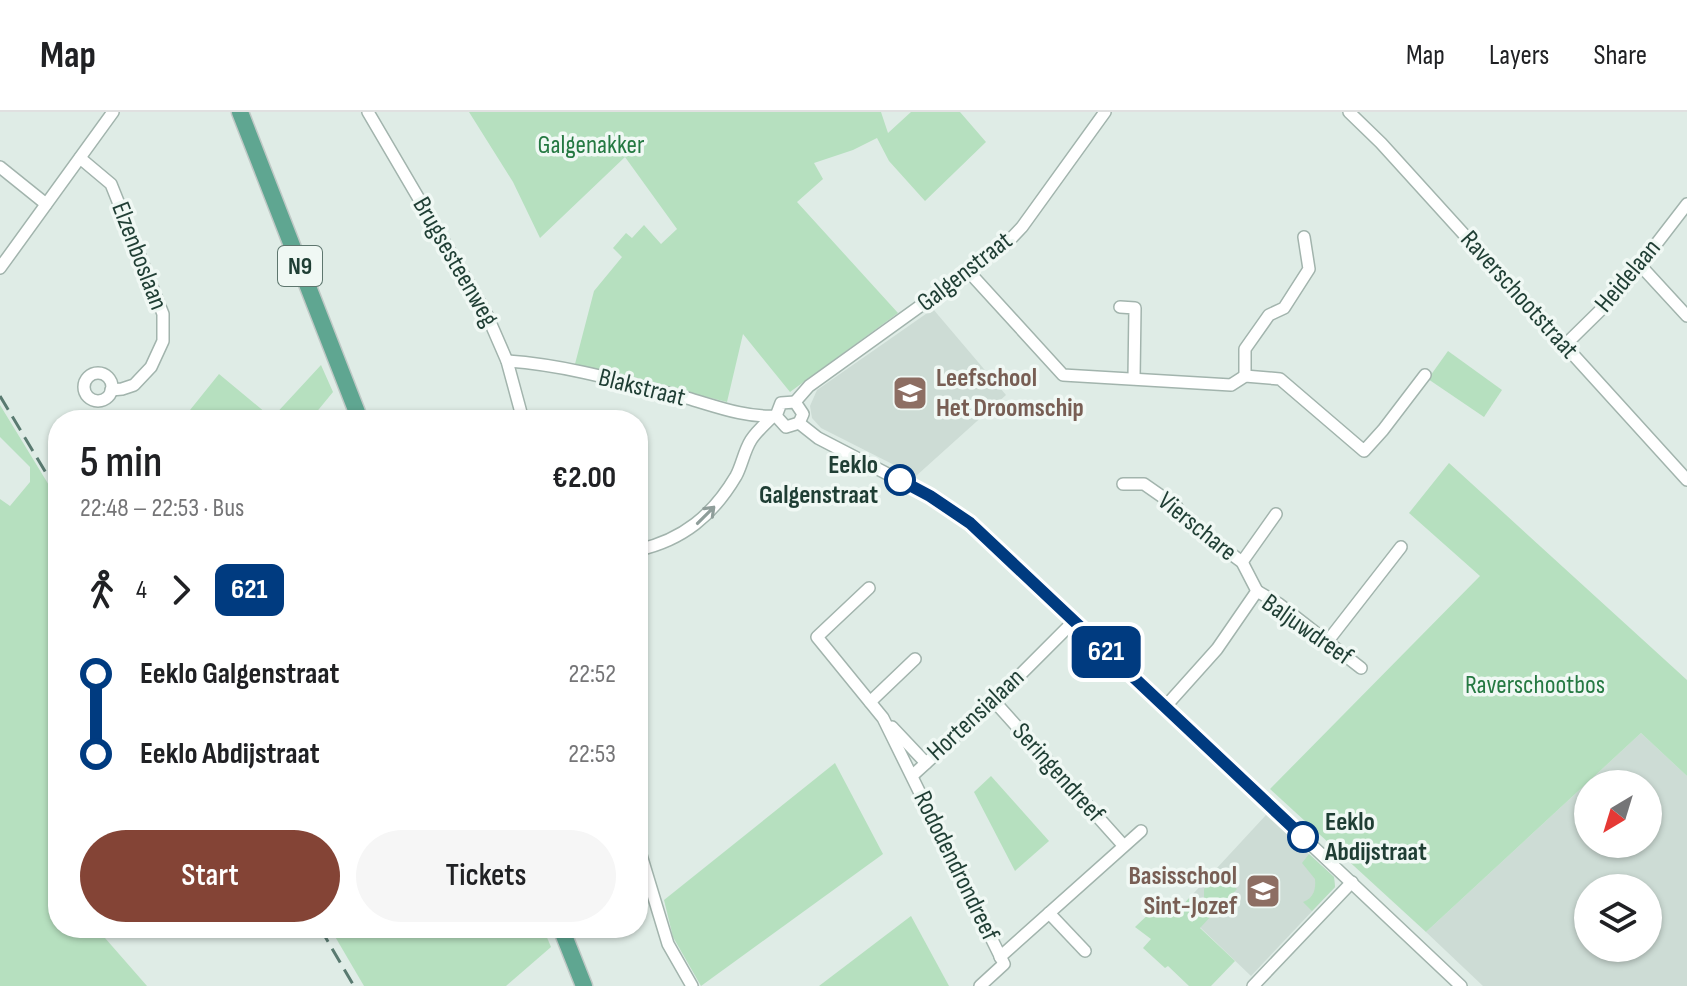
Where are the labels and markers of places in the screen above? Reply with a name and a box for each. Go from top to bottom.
place label: Leefschool Het Droomschip [936,363,1084,424]
school or university icon: Leefschool Het Droomschip [891,374,929,412]
place label: Eeklo Galgenstraat [759,450,878,511]
marker: Eeklo Galgenstraat [885,465,915,495]
place label: Eeklo Abdijstraat [1324,807,1427,868]
marker: Eeklo Abdijstraat [1288,822,1318,852]
place label: Basisschool Sint-Jozef [1128,861,1238,922]
school or university icon: Basisschool Sint-Jozef [1244,872,1282,910]

